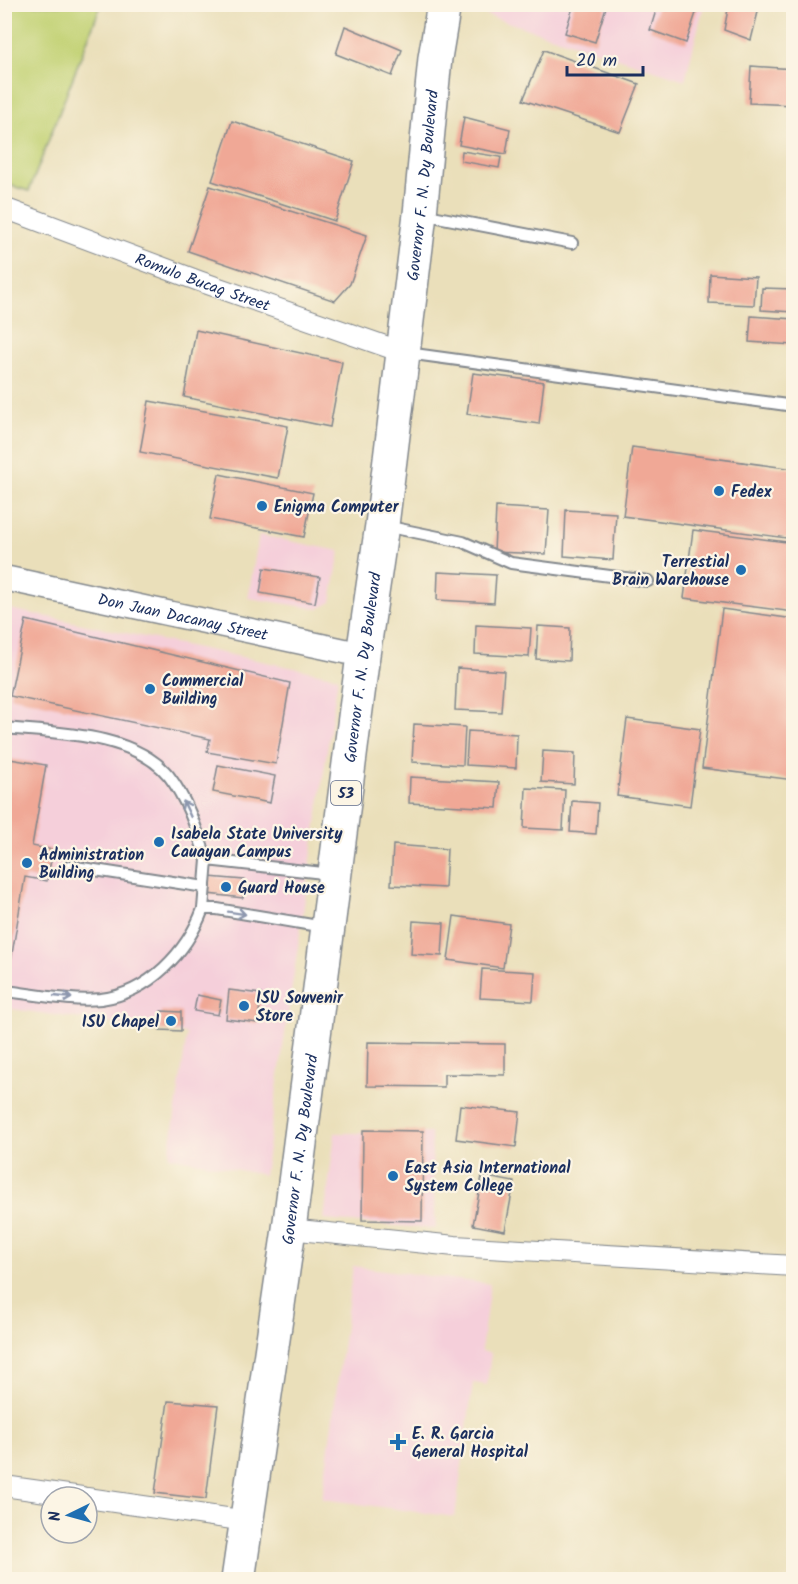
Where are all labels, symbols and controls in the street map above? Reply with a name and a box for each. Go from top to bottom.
scale bar [567,39,644,77]
text: 20 m [576,47,617,76]
street label: Governor F. N. Dy Boulevard [401,88,446,282]
street label: Romulo Bucag Street [131,247,274,319]
place label: Fedex [731,480,772,505]
marker: Fedex [712,484,726,498]
place label: Enigma Computer [274,495,400,520]
marker: Enigma Computer [255,499,269,513]
place label: Terrestial Brain Warehouse [612,550,730,593]
marker: Terrestial Brain Warehouse [734,563,748,577]
street label: Governor F. N. Dy Boulevard [338,570,389,764]
street label: Don Juan Dacanay Street [95,587,271,648]
place label: Commercial Building [162,669,244,712]
marker: Commercial Building [143,682,157,696]
road number: 53 [331,781,361,805]
one-way arrow [181,800,193,818]
place label: Isabela State University Cauayan Campus [171,822,343,865]
marker: Isabela State University Cauayan Campus [152,835,166,849]
place label: Administration Building [39,843,144,886]
marker: Administration Building [20,856,34,870]
place label: Guard House [238,876,325,901]
marker: Guard House [219,880,233,894]
one-way arrow [227,907,247,918]
place label: ISU Souvenir Store [256,986,344,1029]
one-way arrow [52,992,72,1003]
marker: ISU Souvenir Store [237,999,251,1013]
place label: ISU Chapel [82,1010,160,1035]
marker: ISU Chapel [164,1014,178,1028]
street label: Governor F. N. Dy Boulevard [276,1052,326,1246]
place label: East Asia International System College [405,1156,571,1199]
marker: East Asia International System College [386,1169,400,1183]
place label: E. R. Garcia General Hospital [412,1422,529,1465]
marker: E. R. Garcia General Hospital [389,1433,407,1451]
north arrow [39,1485,99,1545]
text: N [43,1510,68,1522]

